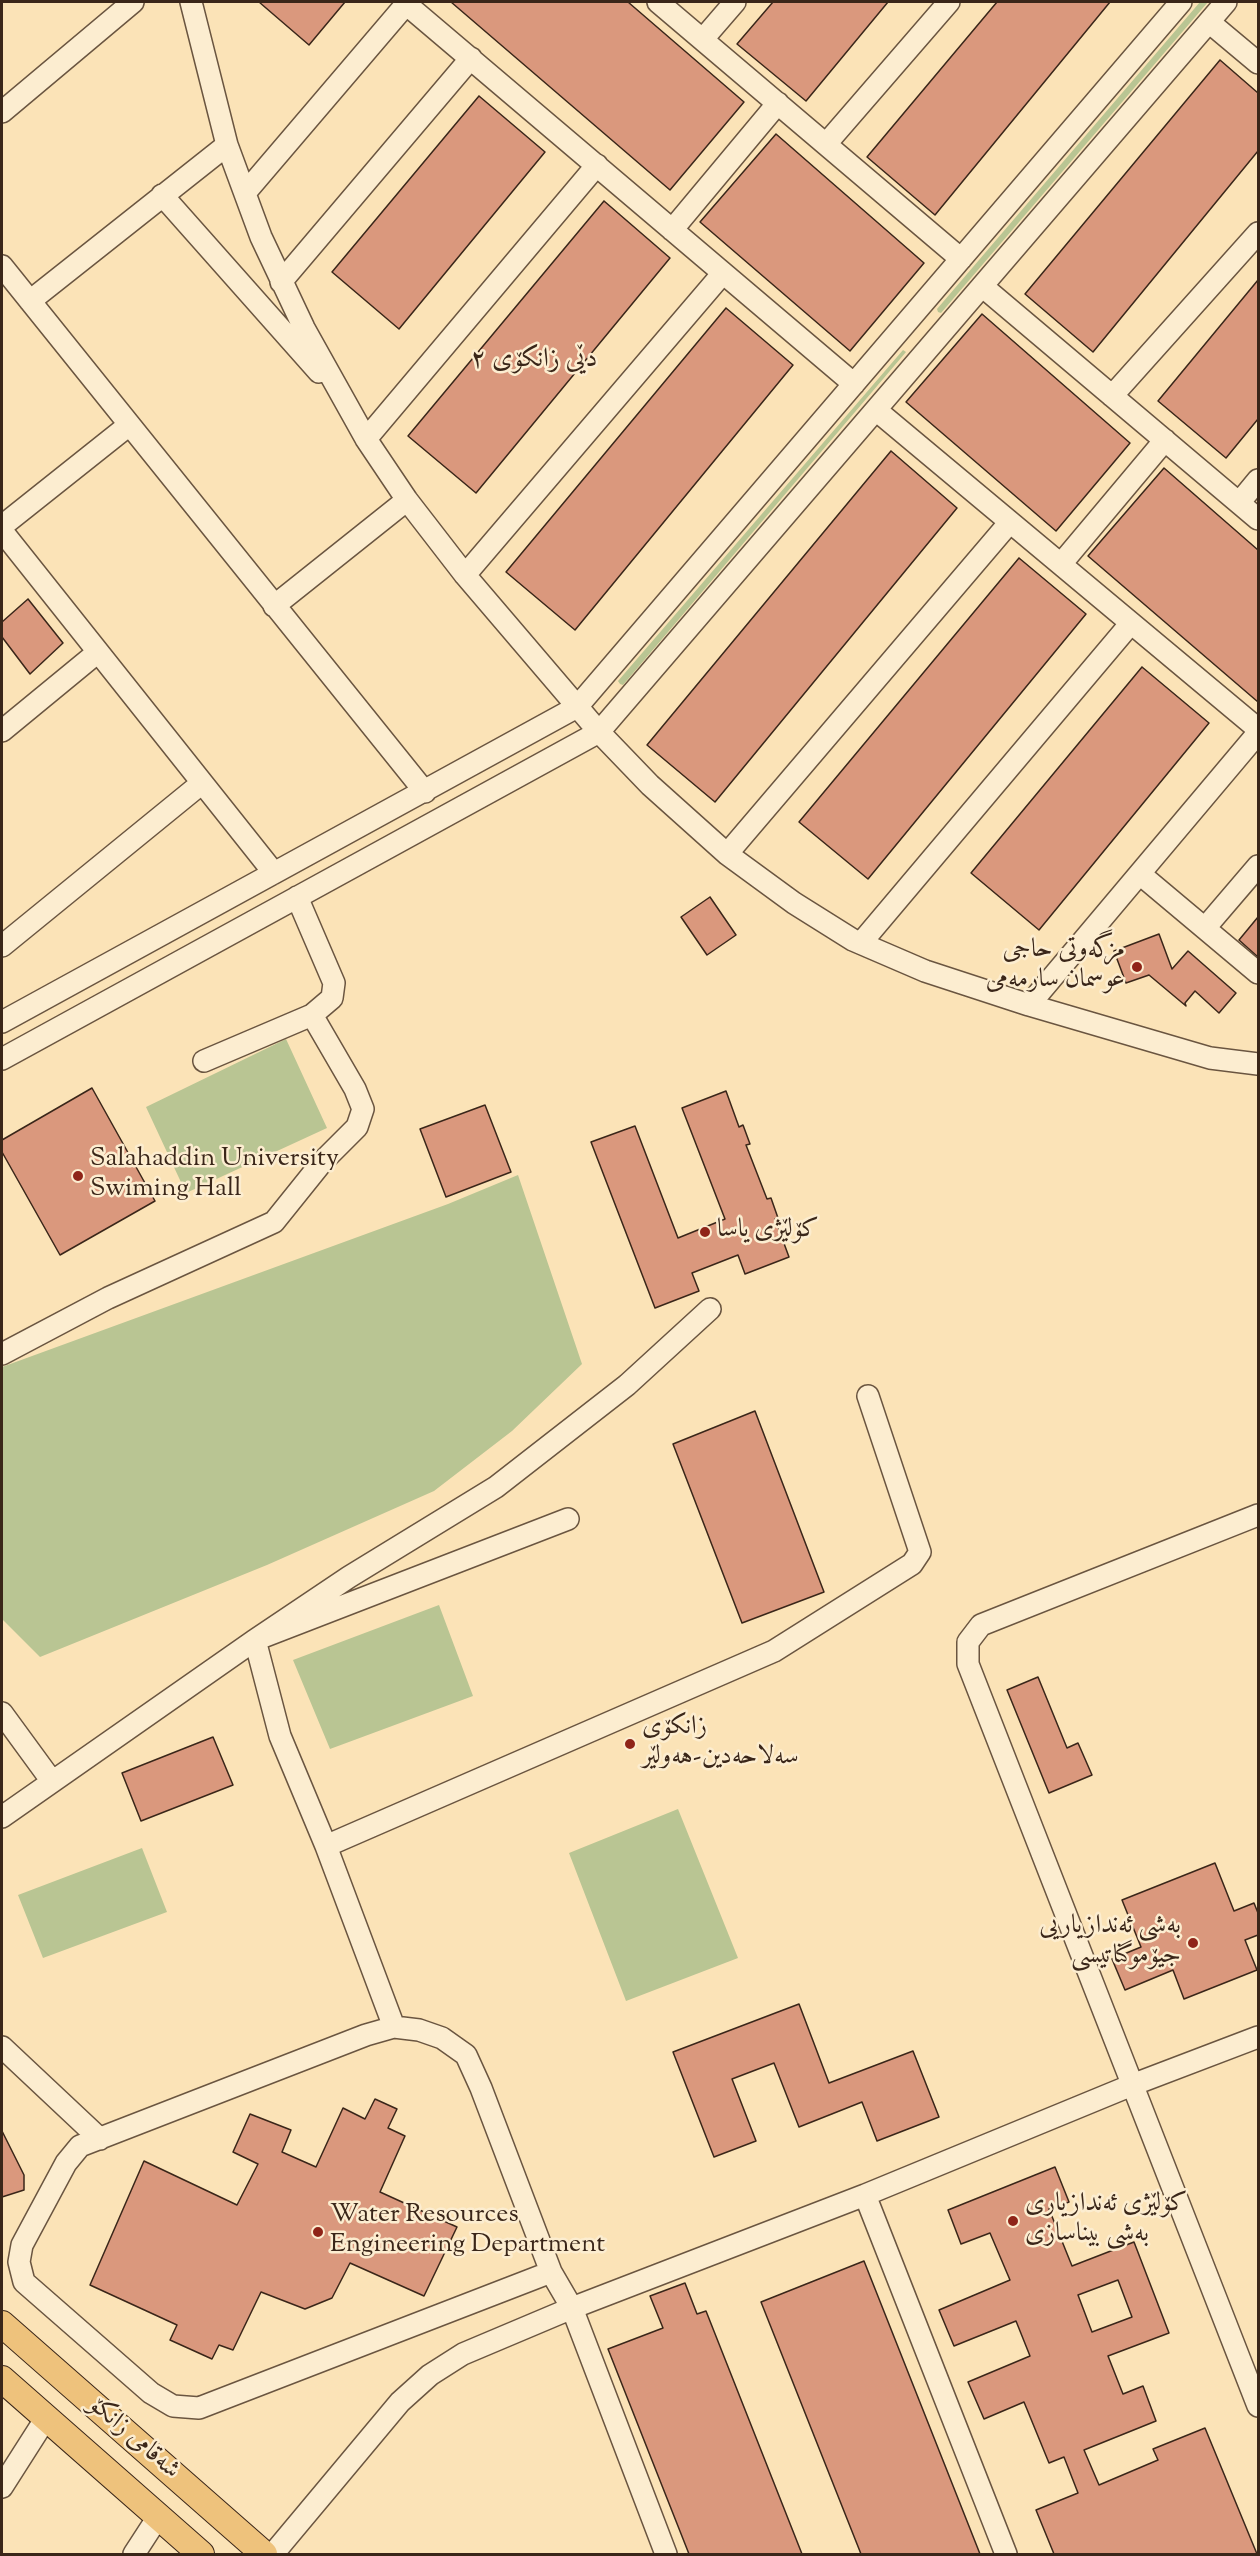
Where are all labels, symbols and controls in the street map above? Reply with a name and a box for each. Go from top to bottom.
district label: دێی زانکۆی ٢ [471,345,597,377]
place label: مزگەوتی حاجی عوسمان سارمەمی [986,936,1125,998]
marker: مزگەوتی حاجی عوسمان سارمەمی [1130,960,1144,974]
place label: Salahaddin University Swiming Hall [90,1145,339,1206]
marker: Salahaddin University Swiming Hall [71,1169,85,1183]
place label: کۆلێژی یاسا [717,1216,819,1248]
marker: کۆلێژی یاسا [698,1225,712,1239]
place label: زانکۆی سەلاحەدین-هەولێر [642,1713,799,1774]
marker: زانکۆی سەلاحەدین-هەولێر [623,1737,637,1751]
place label: بەشی ئەندازیاریی جیۆموگناتیسی [1039,1912,1181,1973]
marker: بەشی ئەندازیاریی جیۆموگناتیسی [1186,1936,1200,1950]
place label: کۆلێژی ئەندازیاری بەشی بیناسازی [1025,2190,1187,2252]
place label: Water Resources Engineering Department [330,2201,605,2262]
marker: کۆلێژی ئەندازیاری بەشی بیناسازی [1006,2214,1020,2228]
marker: Water Resources Engineering Department [311,2225,325,2239]
street label: شەقامی زانکۆ [81,2391,185,2487]

